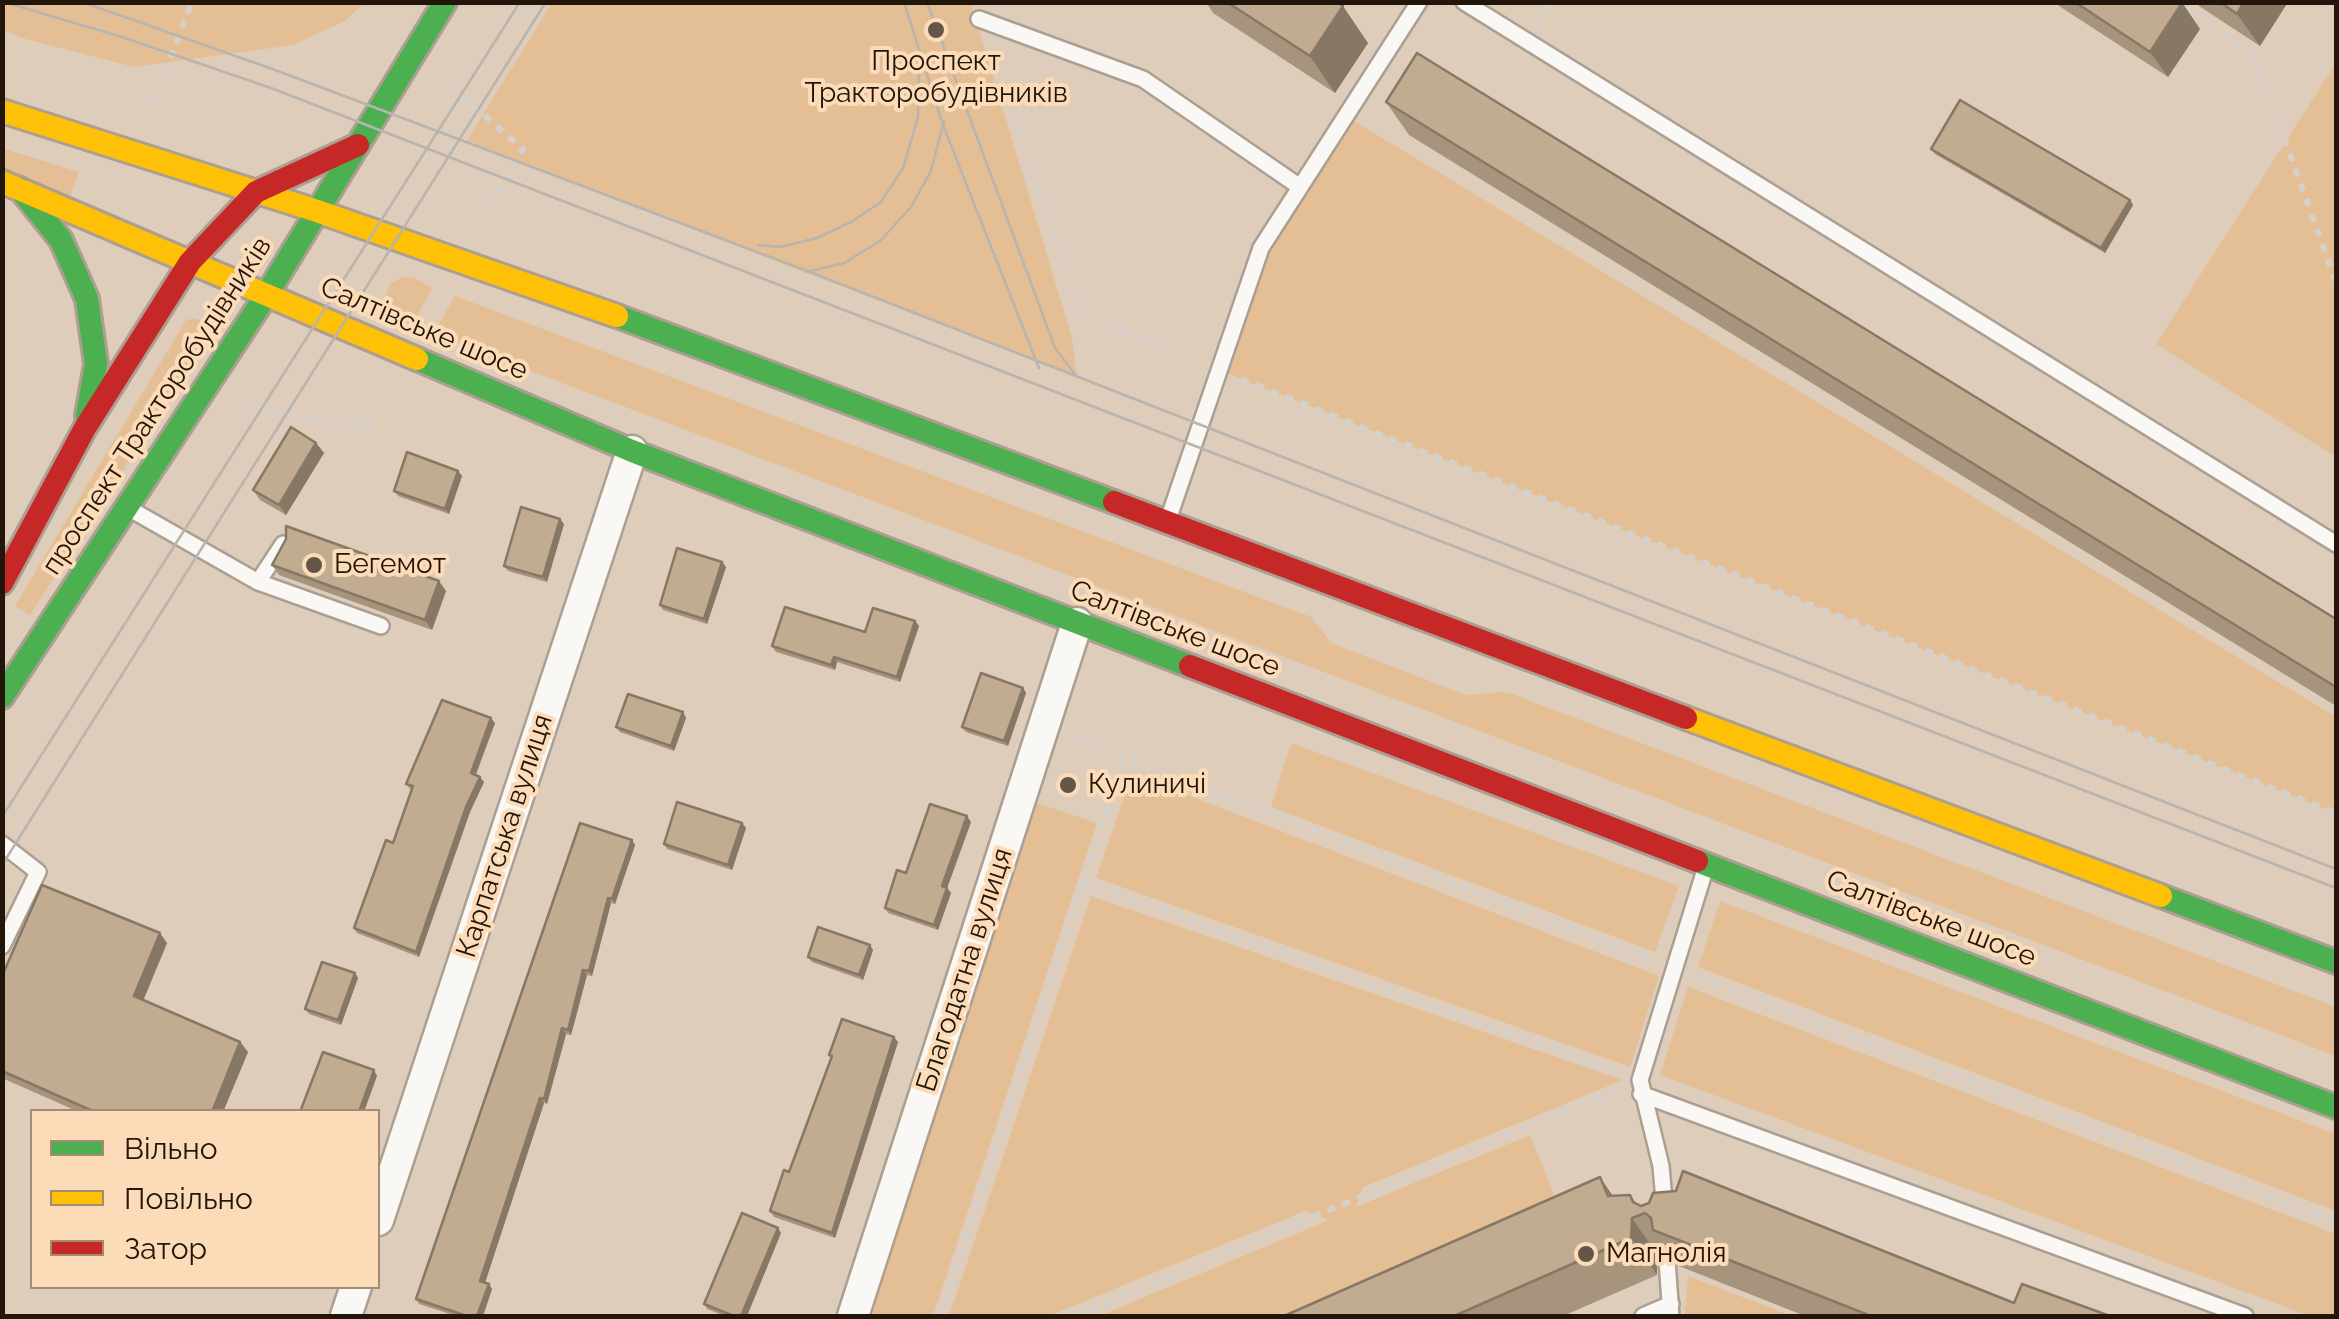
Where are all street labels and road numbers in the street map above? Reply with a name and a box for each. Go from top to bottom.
street label: проспект Тракторобудівників [35,231,279,581]
street label: Салтівське шосе [315,270,533,388]
street label: Салтівське шосе [1065,574,1285,684]
street label: Карпатська вулиця [450,710,560,962]
street label: Благодатна вулиця [910,844,1020,1096]
street label: Салтівське шосе [1821,864,2041,974]

